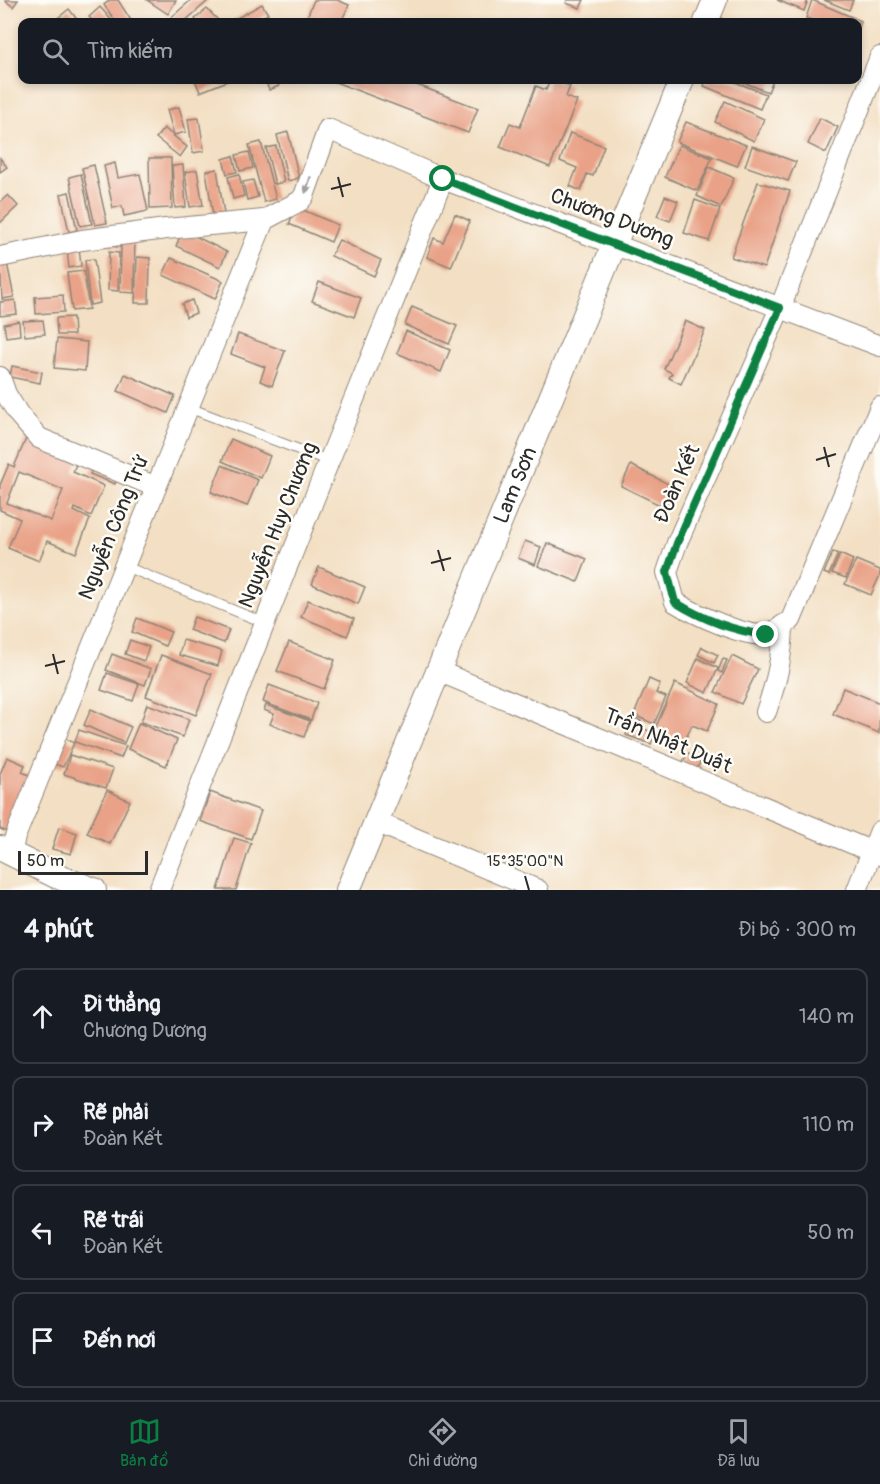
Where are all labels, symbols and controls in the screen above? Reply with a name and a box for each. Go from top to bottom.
search box [18,18,862,84]
icon: search [39,35,72,68]
text: Tìm kiếm [87,37,173,65]
route start [429,165,455,191]
one-way arrow [303,176,312,194]
street label: Chương Dương [546,182,678,254]
street label: Nguyễn Huy Chương [232,438,324,612]
street label: Đoàn Kết [648,440,707,528]
street label: Lam Sơn [487,443,543,527]
street label: Nguyễn Công Trứ [72,450,156,604]
route end [752,621,778,647]
street label: Trần Nhật Duật [600,701,737,780]
scale bar [18,848,148,876]
text: 50 m [27,851,64,871]
text: 15°35'00"N [487,852,563,871]
text: 4 phút [24,913,93,945]
text: Đi bộ · 300 m [738,917,856,942]
text: Đi thẳng [83,990,161,1018]
icon: ahead [26,1000,59,1033]
text: 140 m [799,1004,854,1029]
text: Chương Dương [83,1018,207,1043]
text: Rẽ phải [83,1098,148,1126]
icon: right [26,1108,59,1141]
text: 110 m [803,1112,854,1137]
text: Đoàn Kết [83,1126,163,1151]
text: Rẽ trái [83,1206,143,1234]
icon: left [26,1216,59,1249]
text: 50 m [807,1220,854,1245]
text: Đoàn Kết [83,1234,163,1259]
icon: arrive [26,1324,59,1357]
text: Đến nơi [83,1326,155,1354]
tab: Bản đồ [120,1415,168,1471]
tab: Chỉ đường [408,1415,477,1471]
tab: Đã lưu [717,1415,760,1471]

